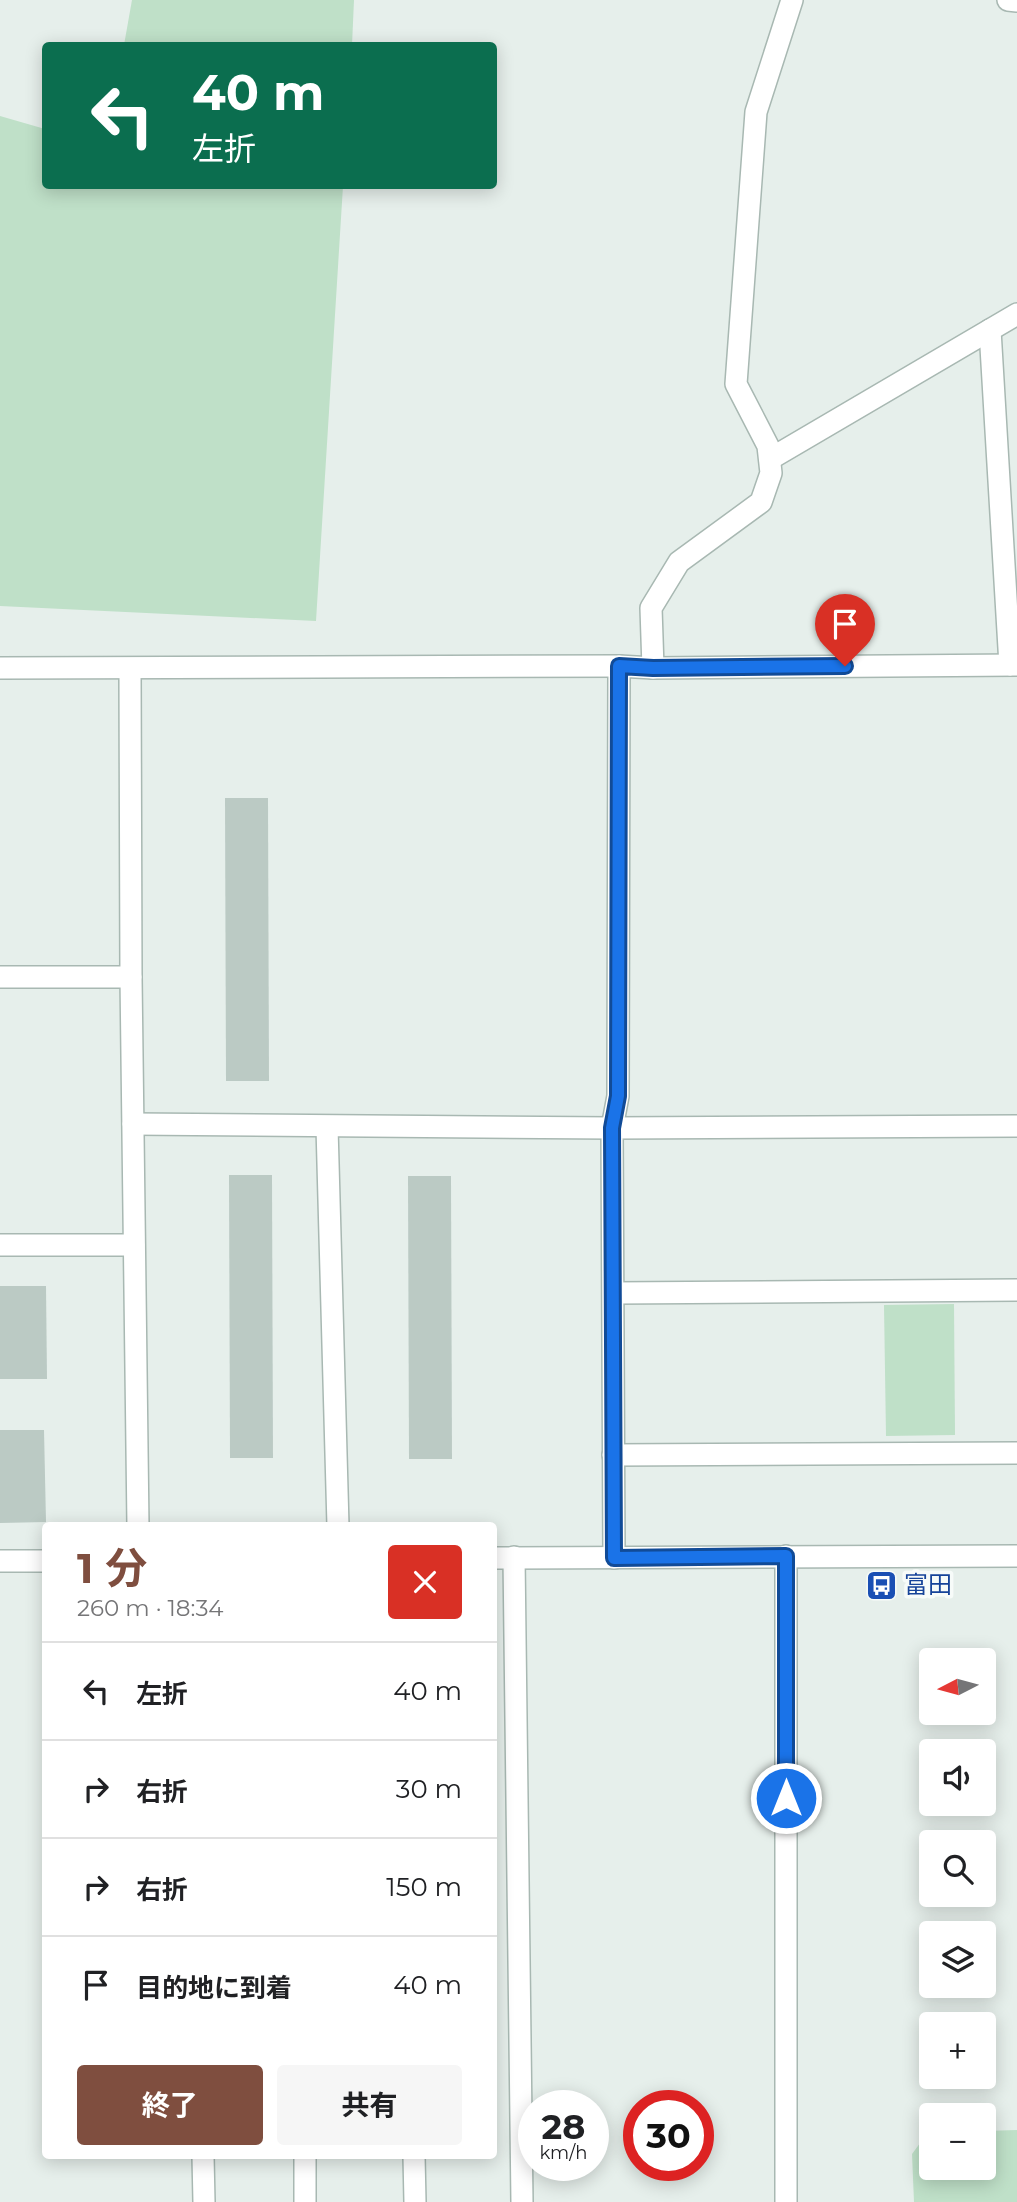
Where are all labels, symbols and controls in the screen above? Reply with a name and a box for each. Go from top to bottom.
text: 40 m [192,63,324,122]
icon: left [77,70,168,161]
text: 左折 [192,129,256,168]
pin [815,594,875,666]
icon: arrive [826,605,864,643]
text: 1 分 [77,1542,147,1594]
button: close [388,1545,462,1619]
bus stop icon: 富田 [864,1568,898,1602]
place label: 富田 [904,1570,952,1599]
text: 260 m · 18:34 [77,1594,224,1622]
north arrow [919,1648,996,1726]
map controls [919,1648,996,2180]
icon: left [77,1672,115,1710]
text: 40 m [393,1675,462,1707]
text: 左折 [136,1678,188,1710]
button: sound [919,1739,996,1816]
position arrow [749,1761,823,1835]
icon: right [77,1770,115,1808]
text: 30 m [396,1773,462,1805]
text: 右折 [136,1776,188,1808]
button: search [919,1830,996,1907]
icon: right [77,1868,115,1906]
text: 150 m [386,1871,462,1903]
text: 右折 [136,1874,188,1906]
button: layers [919,1921,996,1998]
icon: arrive [77,1966,115,2004]
text: 40 m [393,1969,462,2001]
text: 目的地に到着 [136,1972,292,2004]
button: + [919,2012,996,2089]
button: 終了 [77,2065,263,2145]
button: 共有 [277,2065,462,2145]
speed limit sign: 30 [623,2090,714,2181]
button: − [919,2103,996,2180]
text: 28 [542,2105,585,2148]
text: km/h [539,2142,588,2164]

